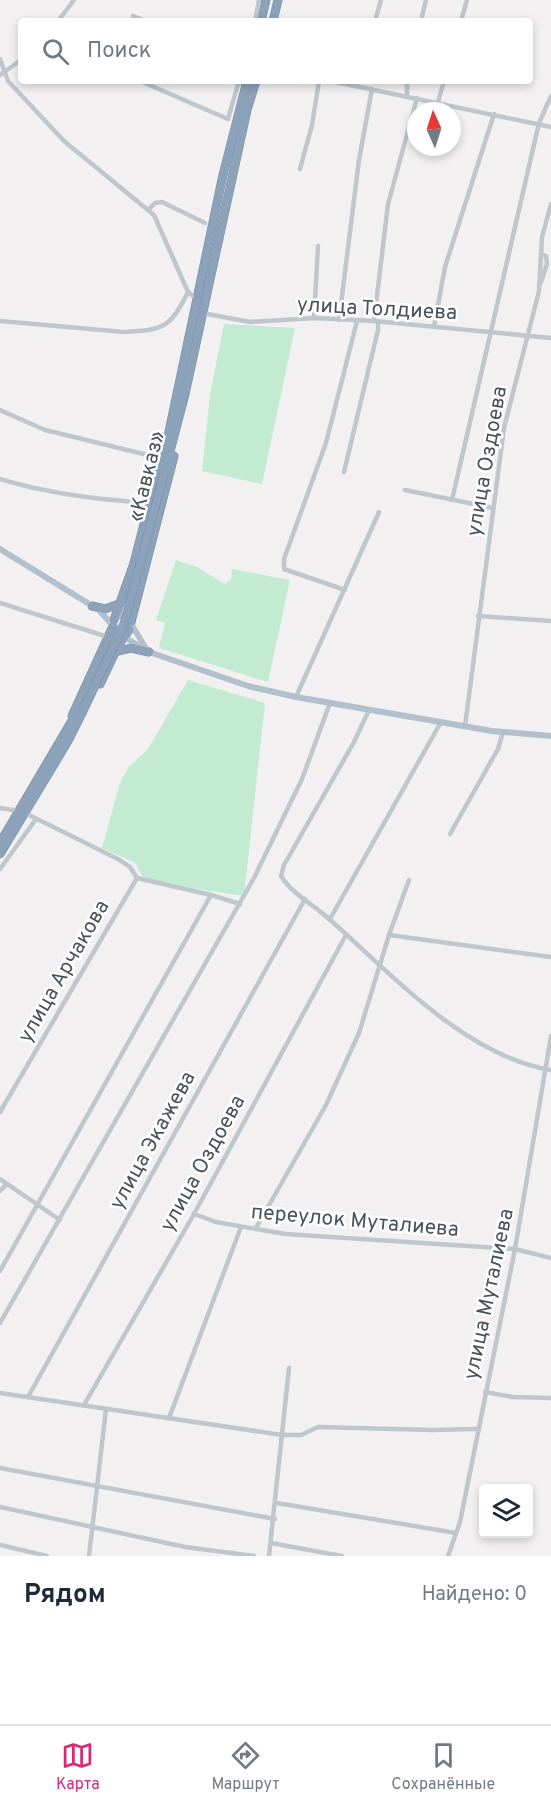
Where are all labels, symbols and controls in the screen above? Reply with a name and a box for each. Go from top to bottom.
search box [18,18,533,84]
icon: search [39,35,72,68]
text: Поиск [87,38,151,65]
north arrow [407,102,461,156]
street label: улица Толдиева [296,292,458,327]
street label: улица Оздоева [461,384,514,539]
street label: «Кавказ» [123,428,172,525]
street label: улица Арчакова [12,895,116,1048]
street label: улица Экажева [104,1067,202,1215]
street label: улица Оздоева [155,1091,252,1237]
street label: переулок Муталиева [250,1199,460,1244]
street label: улица Муталиева [458,1206,521,1382]
map controls [479,1484,533,1538]
button: layers [479,1484,533,1538]
text: Рядом [24,1579,106,1612]
text: Найдено: 0 [422,1582,527,1608]
tab: Карта [56,1739,100,1795]
tab: Маршрут [211,1739,280,1795]
tab: Сохранённые [391,1739,495,1795]

